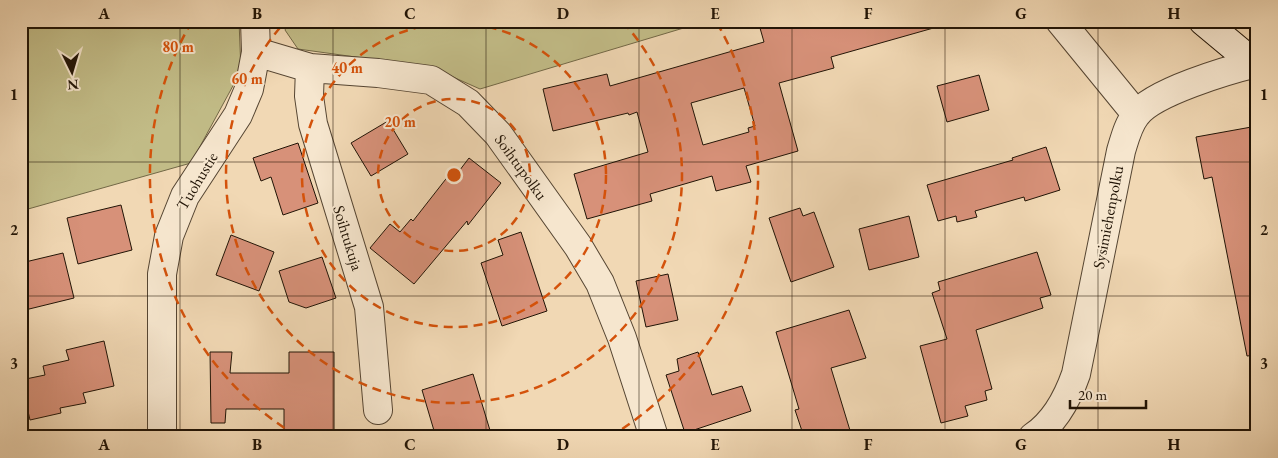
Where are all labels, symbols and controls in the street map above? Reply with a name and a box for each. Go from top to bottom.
text: A [97,3,110,24]
text: B [252,3,262,24]
text: C [404,3,416,24]
text: D [557,3,569,24]
text: E [710,3,720,24]
text: F [864,3,873,24]
text: G [1015,3,1027,24]
text: H [1168,3,1181,24]
text: 80 m [162,37,194,56]
north arrow [48,48,98,98]
text: 40 m [331,58,363,77]
text: 60 m [231,69,263,88]
text: N [66,75,80,94]
text: 1 [10,84,18,105]
text: 1 [1260,84,1268,105]
text: 20 m [384,112,416,131]
street label: Soihtupolku [490,130,552,205]
street label: Tuohustie [172,148,222,214]
street label: Sysimiehenpolku [1088,163,1128,270]
centre of rings [445,166,463,184]
street label: Soihtukuja [328,203,368,274]
text: 2 [10,219,19,240]
text: 2 [1260,219,1269,240]
text: 3 [10,353,18,374]
text: 3 [1260,353,1268,374]
scale bar [1070,378,1147,410]
text: 20 m [1078,385,1107,404]
text: A [97,434,110,455]
text: B [252,434,262,455]
text: C [404,434,416,455]
text: D [557,434,569,455]
text: E [710,434,720,455]
text: F [864,434,873,455]
text: G [1015,434,1027,455]
text: H [1168,434,1181,455]

